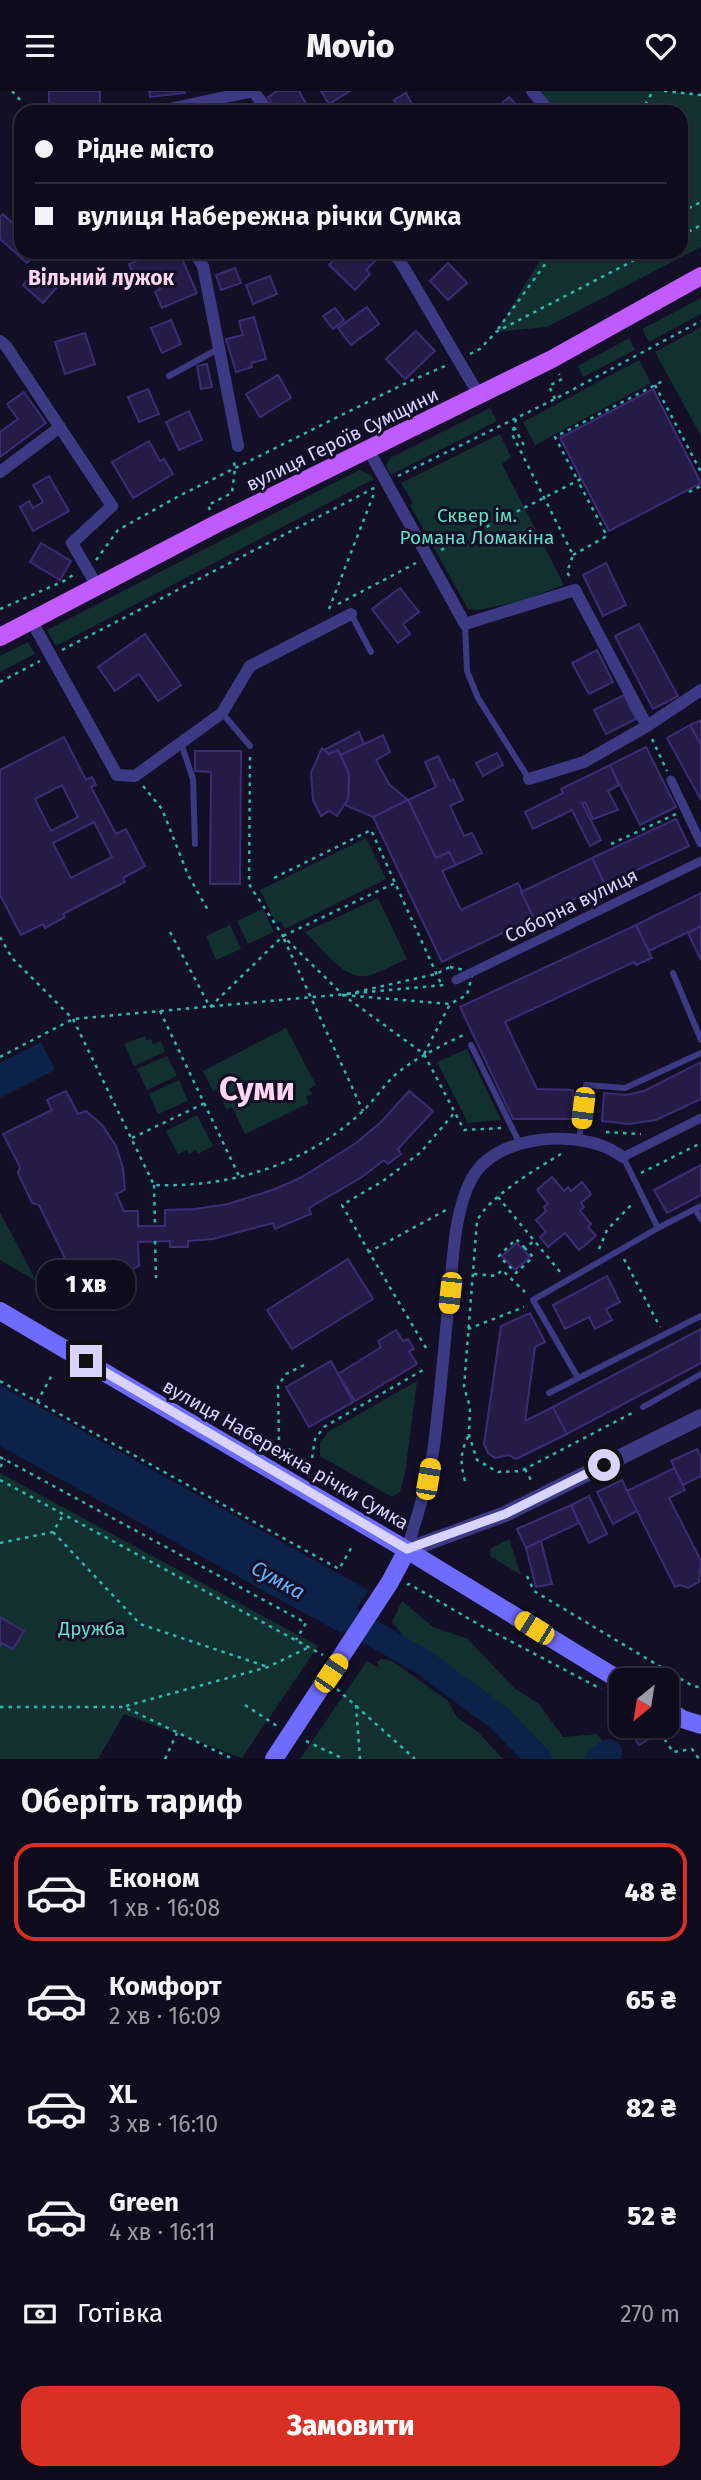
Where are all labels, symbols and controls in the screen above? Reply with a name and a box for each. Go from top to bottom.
icon: menu [21,27,59,65]
text: Movio [306,27,395,65]
icon: heart [642,27,680,65]
text: Рідне місто [77,134,214,165]
text: вулиця Набережна річки Сумка [77,201,461,232]
district label: Вільний лужок [28,265,175,291]
street label: вулиця Героїв Сумщини [242,383,442,496]
park label: Сквер ім. Романа Ломакіна [400,504,554,549]
street label: Соборна вулиця [501,863,641,948]
district label: Суми [219,1069,295,1109]
car [571,1086,596,1130]
callout: 1 хв [37,1259,135,1309]
text: 1 хв [66,1270,106,1298]
car [438,1271,463,1315]
route end [70,1345,102,1377]
street label: вулиця Набережна річки Сумка [159,1374,413,1534]
route start [588,1449,620,1481]
car [415,1456,442,1502]
water label: Сумка [246,1555,310,1605]
car [511,1608,558,1648]
park label: Дружба [58,1617,125,1640]
car [311,1650,352,1696]
north arrow [609,1668,679,1738]
map controls [609,1668,679,1738]
text: Оберіть тариф [21,1782,243,1820]
icon: car [25,1861,88,1924]
text: Економ [109,1863,199,1894]
text: 48 ₴ [624,1877,676,1908]
text: 1 хв · 16:08 [109,1894,220,1922]
icon: car [25,1969,88,2032]
text: Комфорт [109,1971,222,2002]
text: 65 ₴ [626,1985,676,2016]
text: 2 хв · 16:09 [109,2002,221,2030]
icon: car [25,2077,88,2140]
text: XL [109,2079,137,2110]
text: 82 ₴ [626,2093,676,2124]
text: 3 хв · 16:10 [109,2110,218,2138]
icon: car [25,2185,88,2248]
text: Green [109,2187,179,2218]
text: 52 ₴ [627,2201,676,2232]
text: 4 хв · 16:11 [109,2218,216,2246]
icon: cash [21,2295,59,2333]
text: Готівка [77,2298,163,2329]
text: 270 m [620,2300,680,2328]
button: Замовити [21,2386,680,2466]

